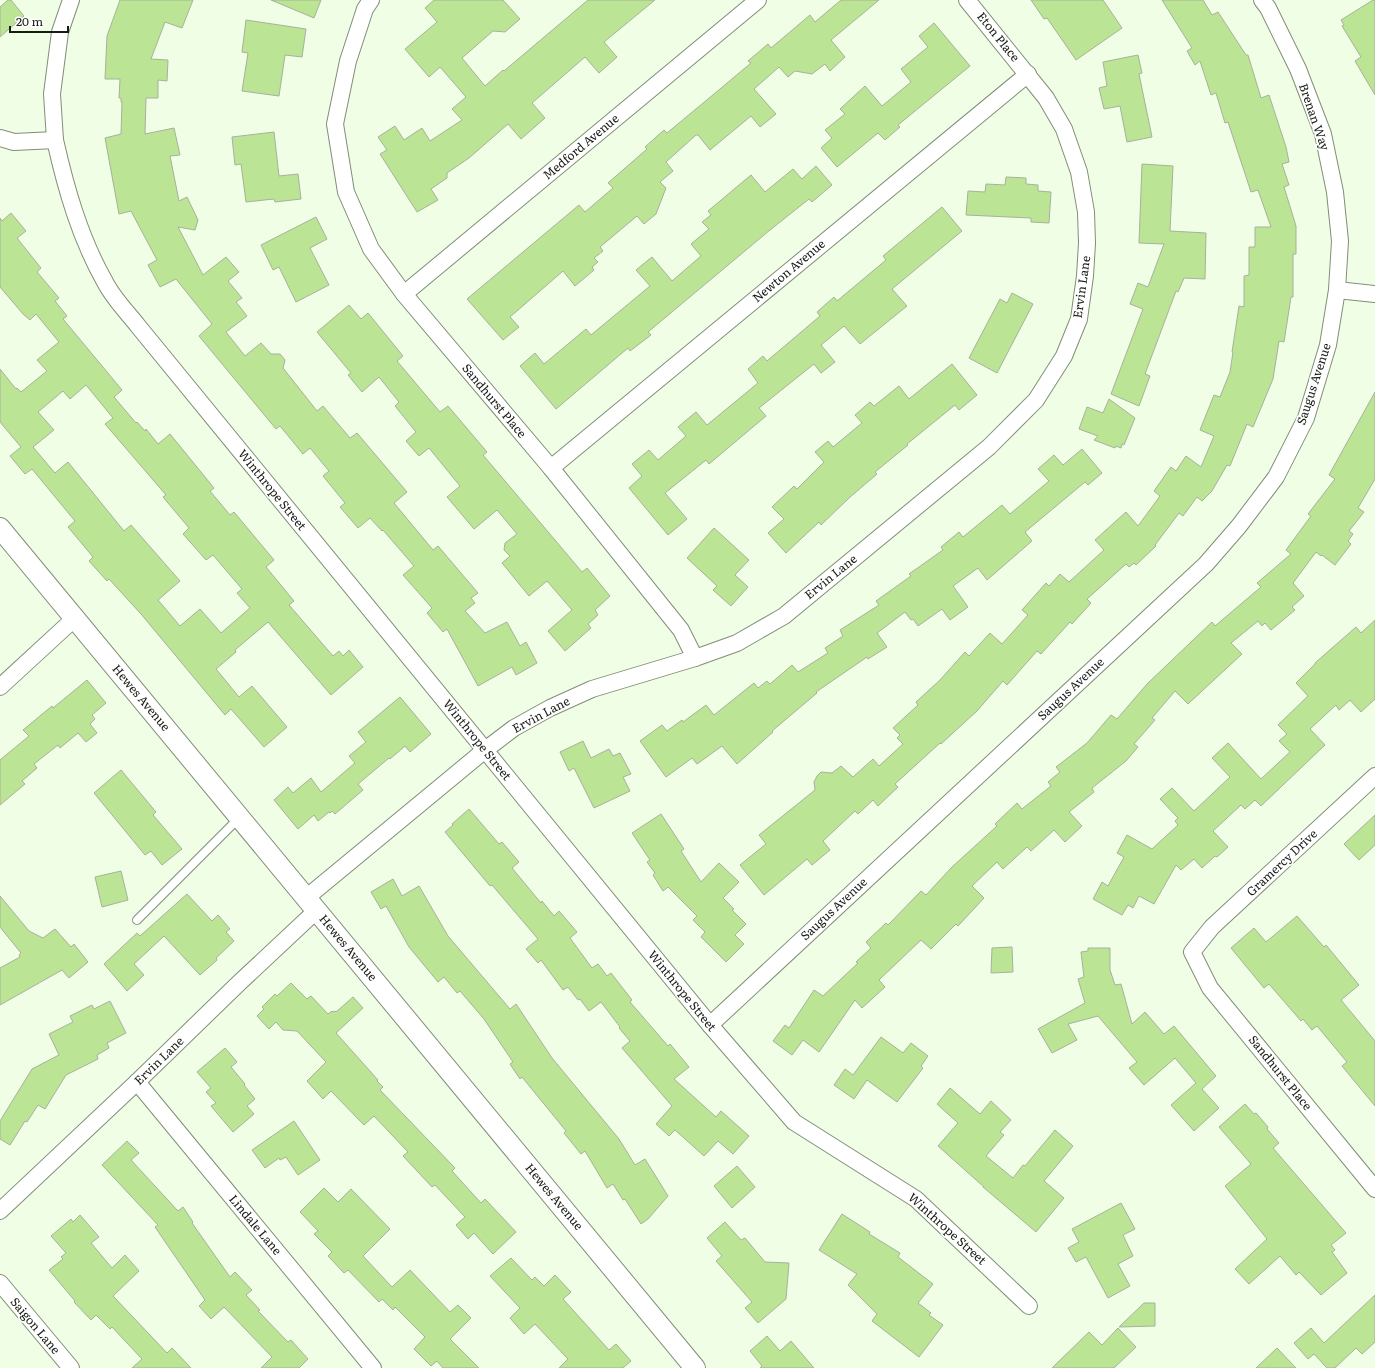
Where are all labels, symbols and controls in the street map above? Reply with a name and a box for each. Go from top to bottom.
scale bar [10,8,68,34]
street label: Eton Place [973,8,1024,65]
text: 20 m [16,12,43,30]
street label: Brenan Way [1295,81,1335,153]
street label: Medford Avenue [538,109,622,183]
street label: Newton Avenue [748,234,829,306]
street label: Ervin Lane [1068,254,1094,319]
street label: Saugus Avenue [1291,340,1335,427]
street label: Sandhurst Place [458,359,531,441]
street label: Winthrope Street [234,445,311,534]
street label: Ervin Lane [800,549,860,603]
street label: Saugus Avenue [1033,653,1108,724]
street label: Hewes Avenue [108,660,175,735]
street label: Ervin Lane [509,691,573,737]
street label: Winthrope Street [439,695,516,784]
street label: Gramercy Drive [1242,825,1321,900]
street label: Saugus Avenue [796,873,871,944]
street label: Hewes Avenue [315,910,382,985]
street label: Winthrope Street [644,946,721,1035]
street label: Sandhurst Place [1245,1031,1317,1114]
street label: Ervin Lane [129,1032,187,1089]
street label: Hewes Avenue [521,1159,588,1234]
street label: Winthrope Street [905,1188,991,1268]
street label: Lindale Lane [225,1190,286,1258]
street label: Saigon Lane [7,1293,65,1358]

